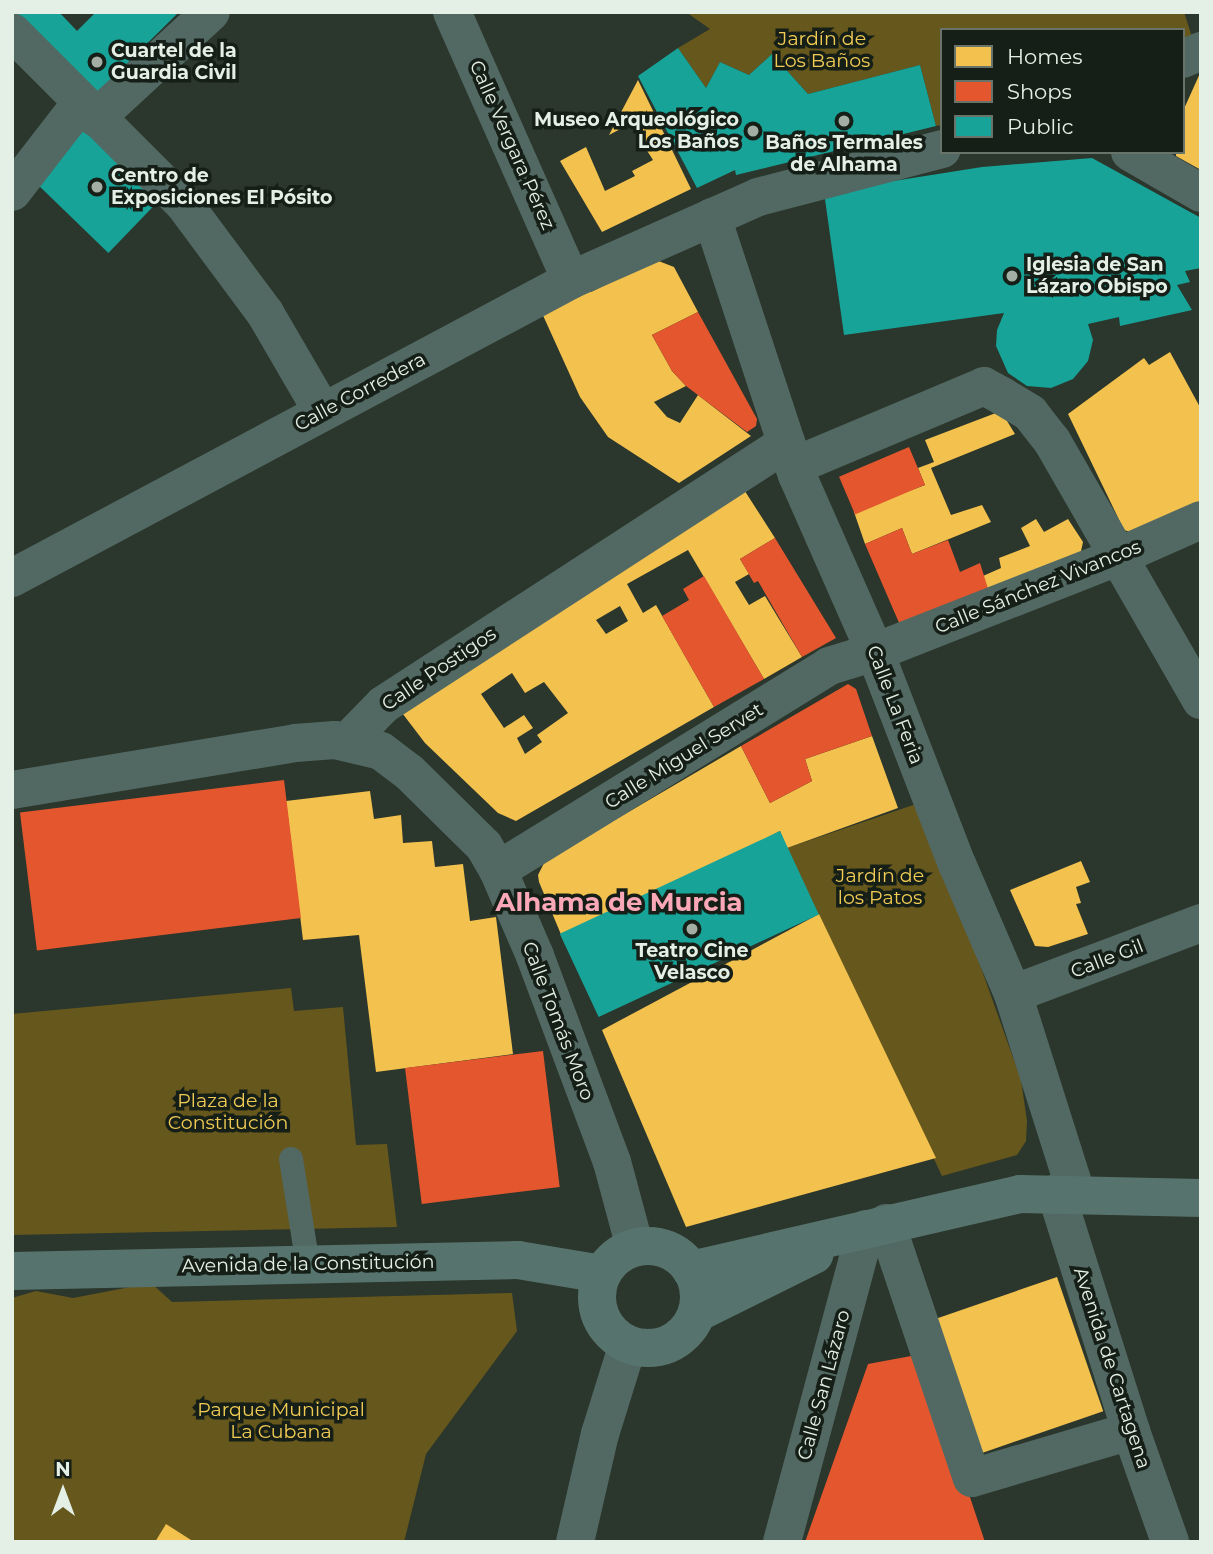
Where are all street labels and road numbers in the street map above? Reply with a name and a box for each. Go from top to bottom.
street label: Calle Vergara Pérez [464,57,560,233]
street label: Calle Corredera [291,348,429,436]
street label: Calle Sánchez Vivancos [932,535,1144,639]
street label: Calle Postigos [378,622,500,716]
street label: Calle La Feria [862,642,928,768]
street label: Calle Miguel Servet [601,698,767,814]
street label: Calle Gil [1067,935,1147,983]
street label: Calle Tomás Moro [517,939,599,1103]
street label: Avenida de la Constitución [181,1250,435,1278]
street label: Avenida de Cartagena [1069,1264,1155,1472]
street label: Calle San Lázaro [793,1307,855,1463]

